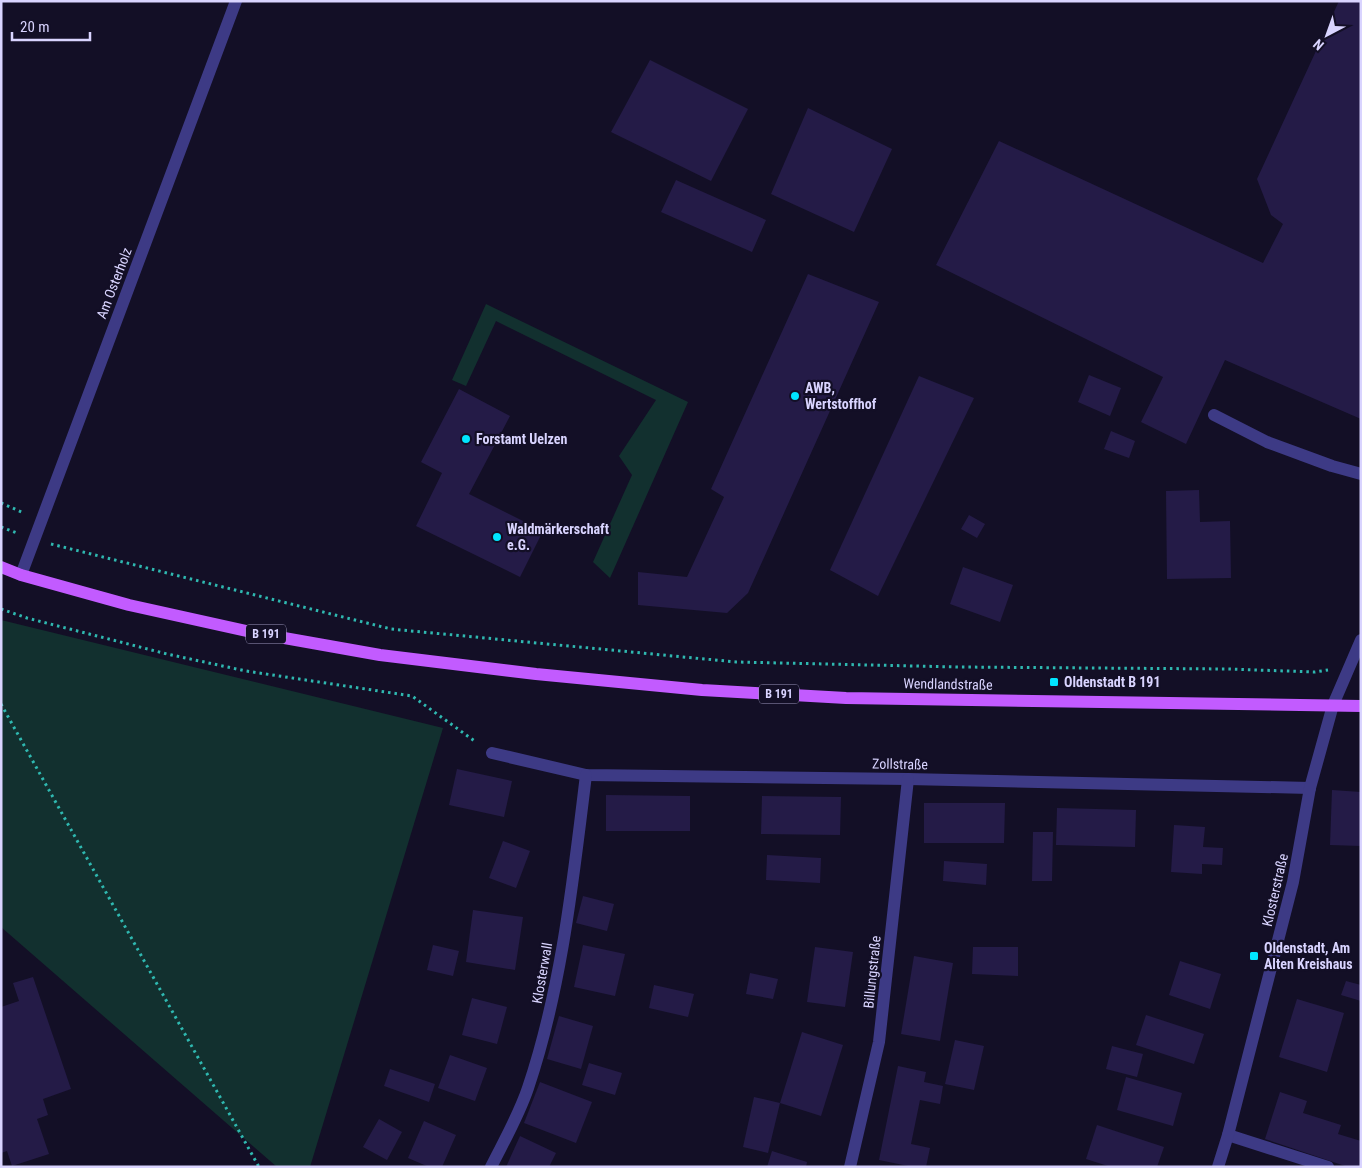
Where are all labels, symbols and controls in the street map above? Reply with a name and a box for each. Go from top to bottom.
scale bar [12,10,90,42]
north arrow [1302,10,1352,60]
text: 20 m [20,18,50,36]
text: N [1310,36,1327,54]
street label: Am Osterholz [93,245,135,321]
place label: AWB, Wertstoffhof [805,380,877,412]
marker: AWB, Wertstoffhof [789,390,801,402]
place label: Forstamt Uelzen [476,431,567,447]
marker: Forstamt Uelzen [460,433,472,445]
place label: Waldmärkerschaft e.G. [507,521,609,553]
marker: Waldmärkerschaft e.G. [491,531,503,543]
road number: B 191 [246,624,286,644]
place label: Oldenstadt B 191 [1064,674,1161,690]
street label: Wendlandstraße [903,675,993,693]
marker: Oldenstadt B 191 [1048,676,1060,688]
road number: B 191 [759,684,799,704]
street label: Zollstraße [872,756,928,772]
street label: Klosterstraße [1259,852,1291,928]
street label: Billungstraße [860,935,884,1009]
place label: Oldenstadt, Am Alten Kreishaus [1264,940,1353,972]
street label: Klosterwall [529,941,555,1005]
marker: Oldenstadt, Am Alten Kreishaus [1248,950,1260,962]

